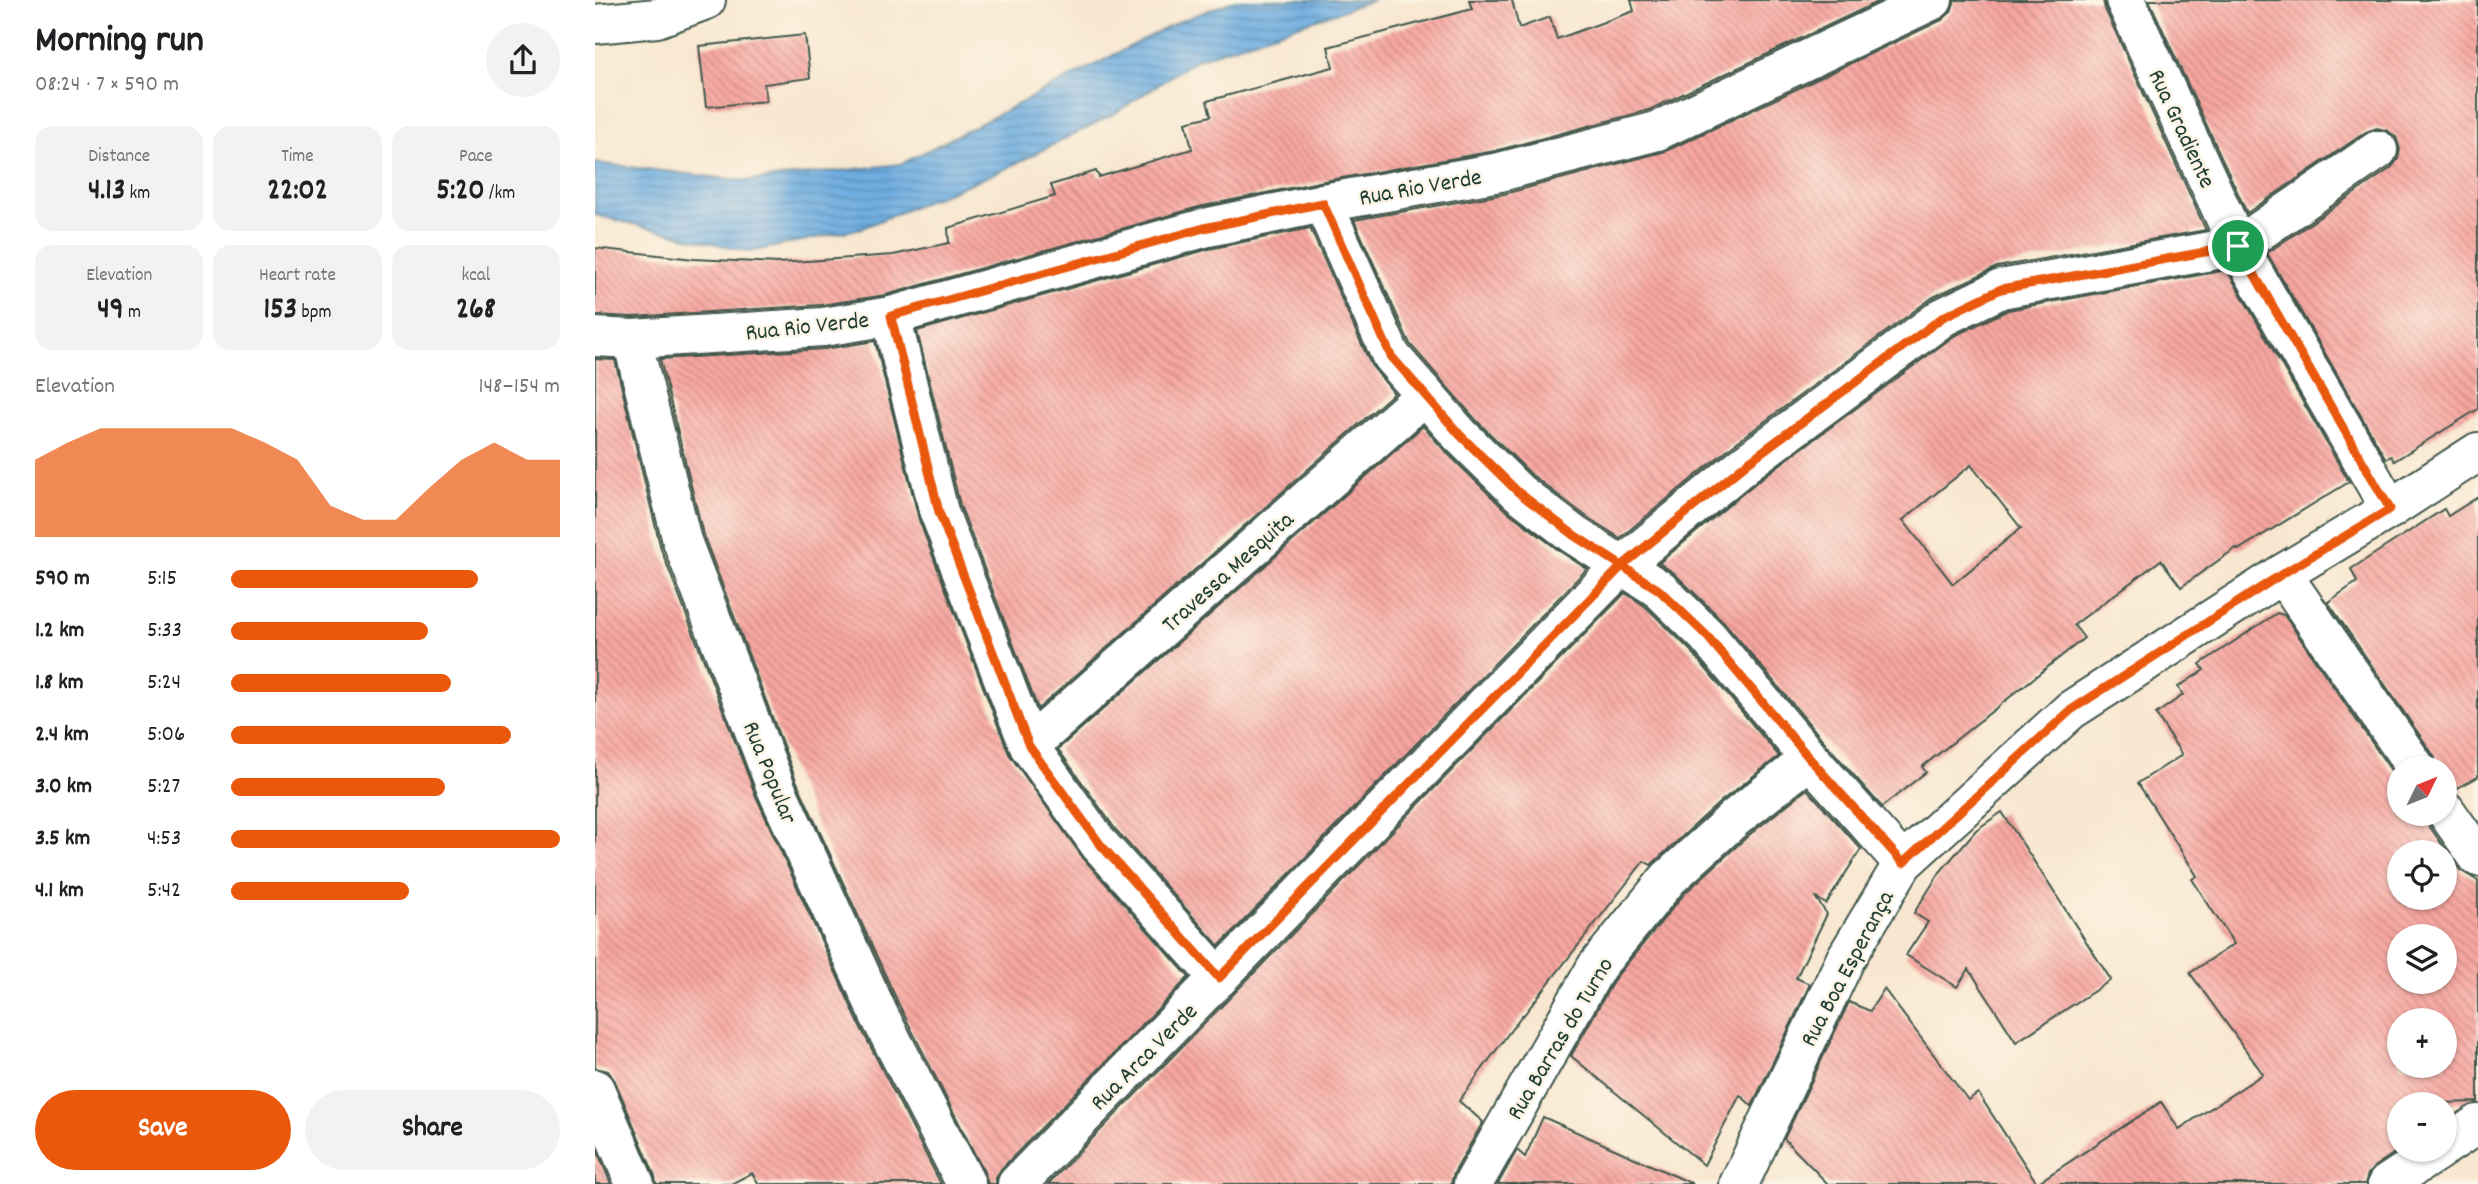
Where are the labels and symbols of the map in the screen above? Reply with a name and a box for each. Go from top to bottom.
street label: Rua Gradiente [2138,64,2223,194]
street label: Rua Rio Verde [1357,161,1484,216]
pin [2208,216,2268,276]
street label: Rua Rio Verde [744,305,871,351]
street label: Travessa Mesquita [1155,504,1303,642]
street label: Rua Popular [732,717,804,829]
north arrow [2387,756,2457,826]
street label: Rua Boa Esperança [1793,885,1904,1053]
street label: Rua Barras do Turno [1500,952,1624,1127]
street label: Rua Arca Verde [1084,997,1207,1120]

